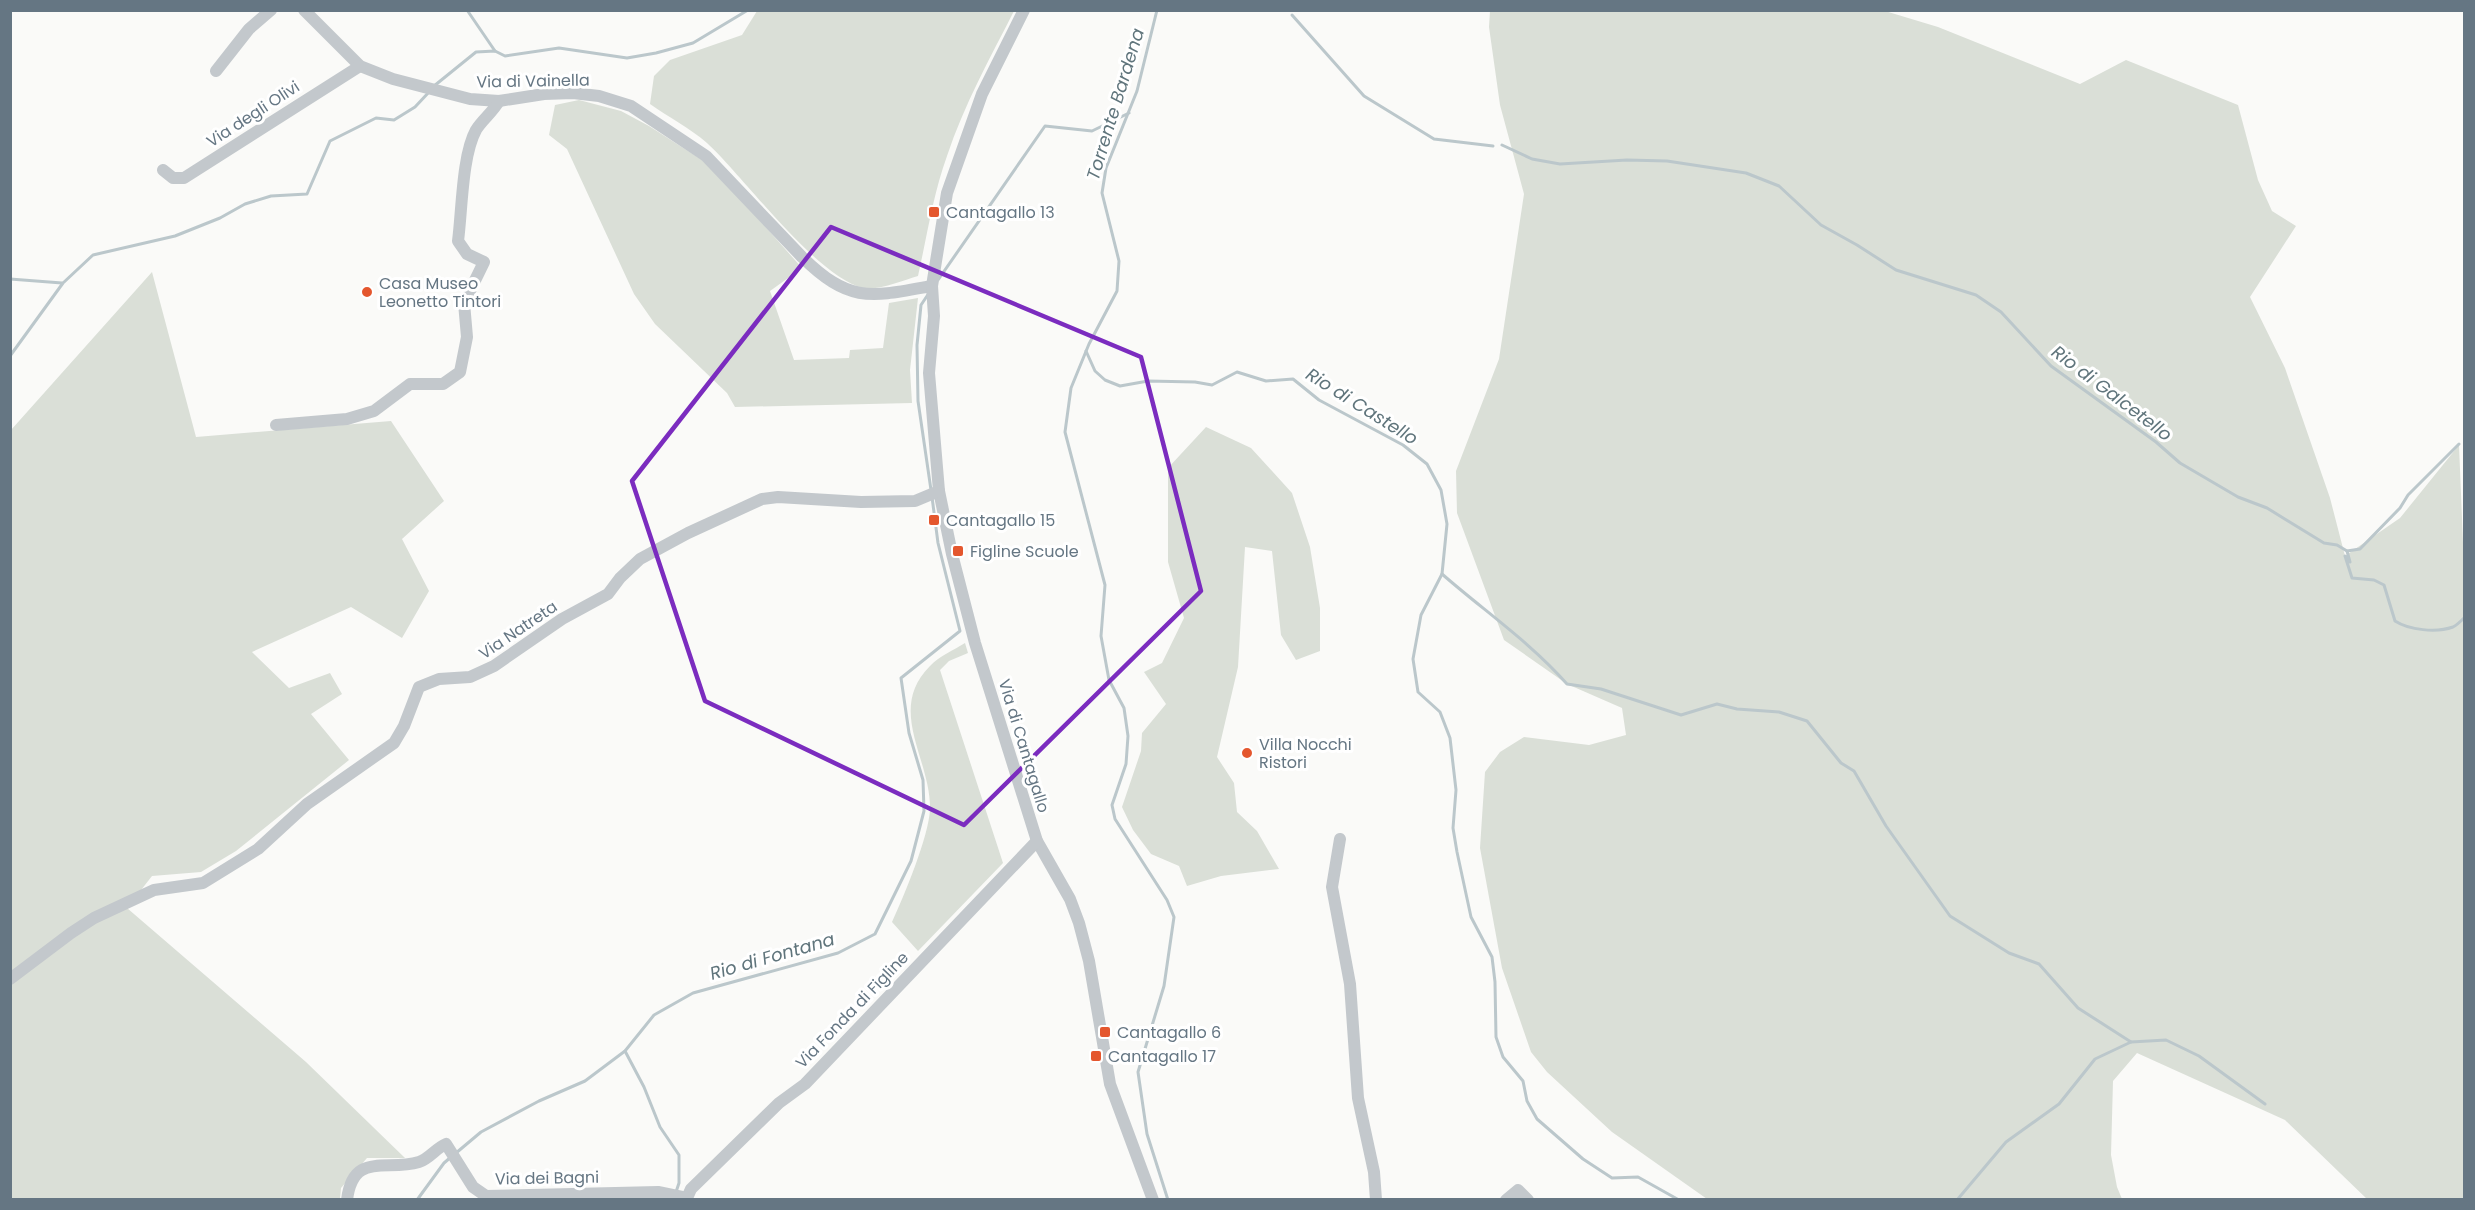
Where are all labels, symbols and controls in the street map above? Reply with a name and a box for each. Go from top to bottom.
water label: Torrente Bardena [1080,25,1150,183]
street label: Via di Vainella [476,69,590,93]
street label: Via degli Olivi [202,75,304,153]
place label: Cantagallo 13 [946,201,1055,224]
marker: Cantagallo 13 [927,205,941,219]
place label: Casa Museo Leonetto Tintori [379,272,501,313]
marker: Casa Museo Leonetto Tintori [360,285,374,299]
water label: Rio di Galcetello [2047,339,2177,447]
water label: Rio di Castello [1301,362,1423,450]
place label: Cantagallo 15 [946,509,1055,532]
marker: Cantagallo 15 [927,513,941,527]
place label: Figline Scuole [970,540,1079,563]
marker: Figline Scuole [951,544,965,558]
street label: Via Natreta [474,595,562,665]
street label: Via di Cantagallo [993,676,1055,816]
place label: Villa Nocchi Ristori [1259,733,1352,774]
marker: Villa Nocchi Ristori [1240,746,1254,760]
water label: Rio di Fontana [707,926,837,986]
street label: Via Fonda di Figline [790,947,914,1073]
place label: Cantagallo 6 [1117,1021,1221,1044]
marker: Cantagallo 6 [1098,1025,1112,1039]
place label: Cantagallo 17 [1108,1045,1216,1068]
marker: Cantagallo 17 [1089,1049,1103,1063]
street label: Via dei Bagni [495,1166,599,1190]

